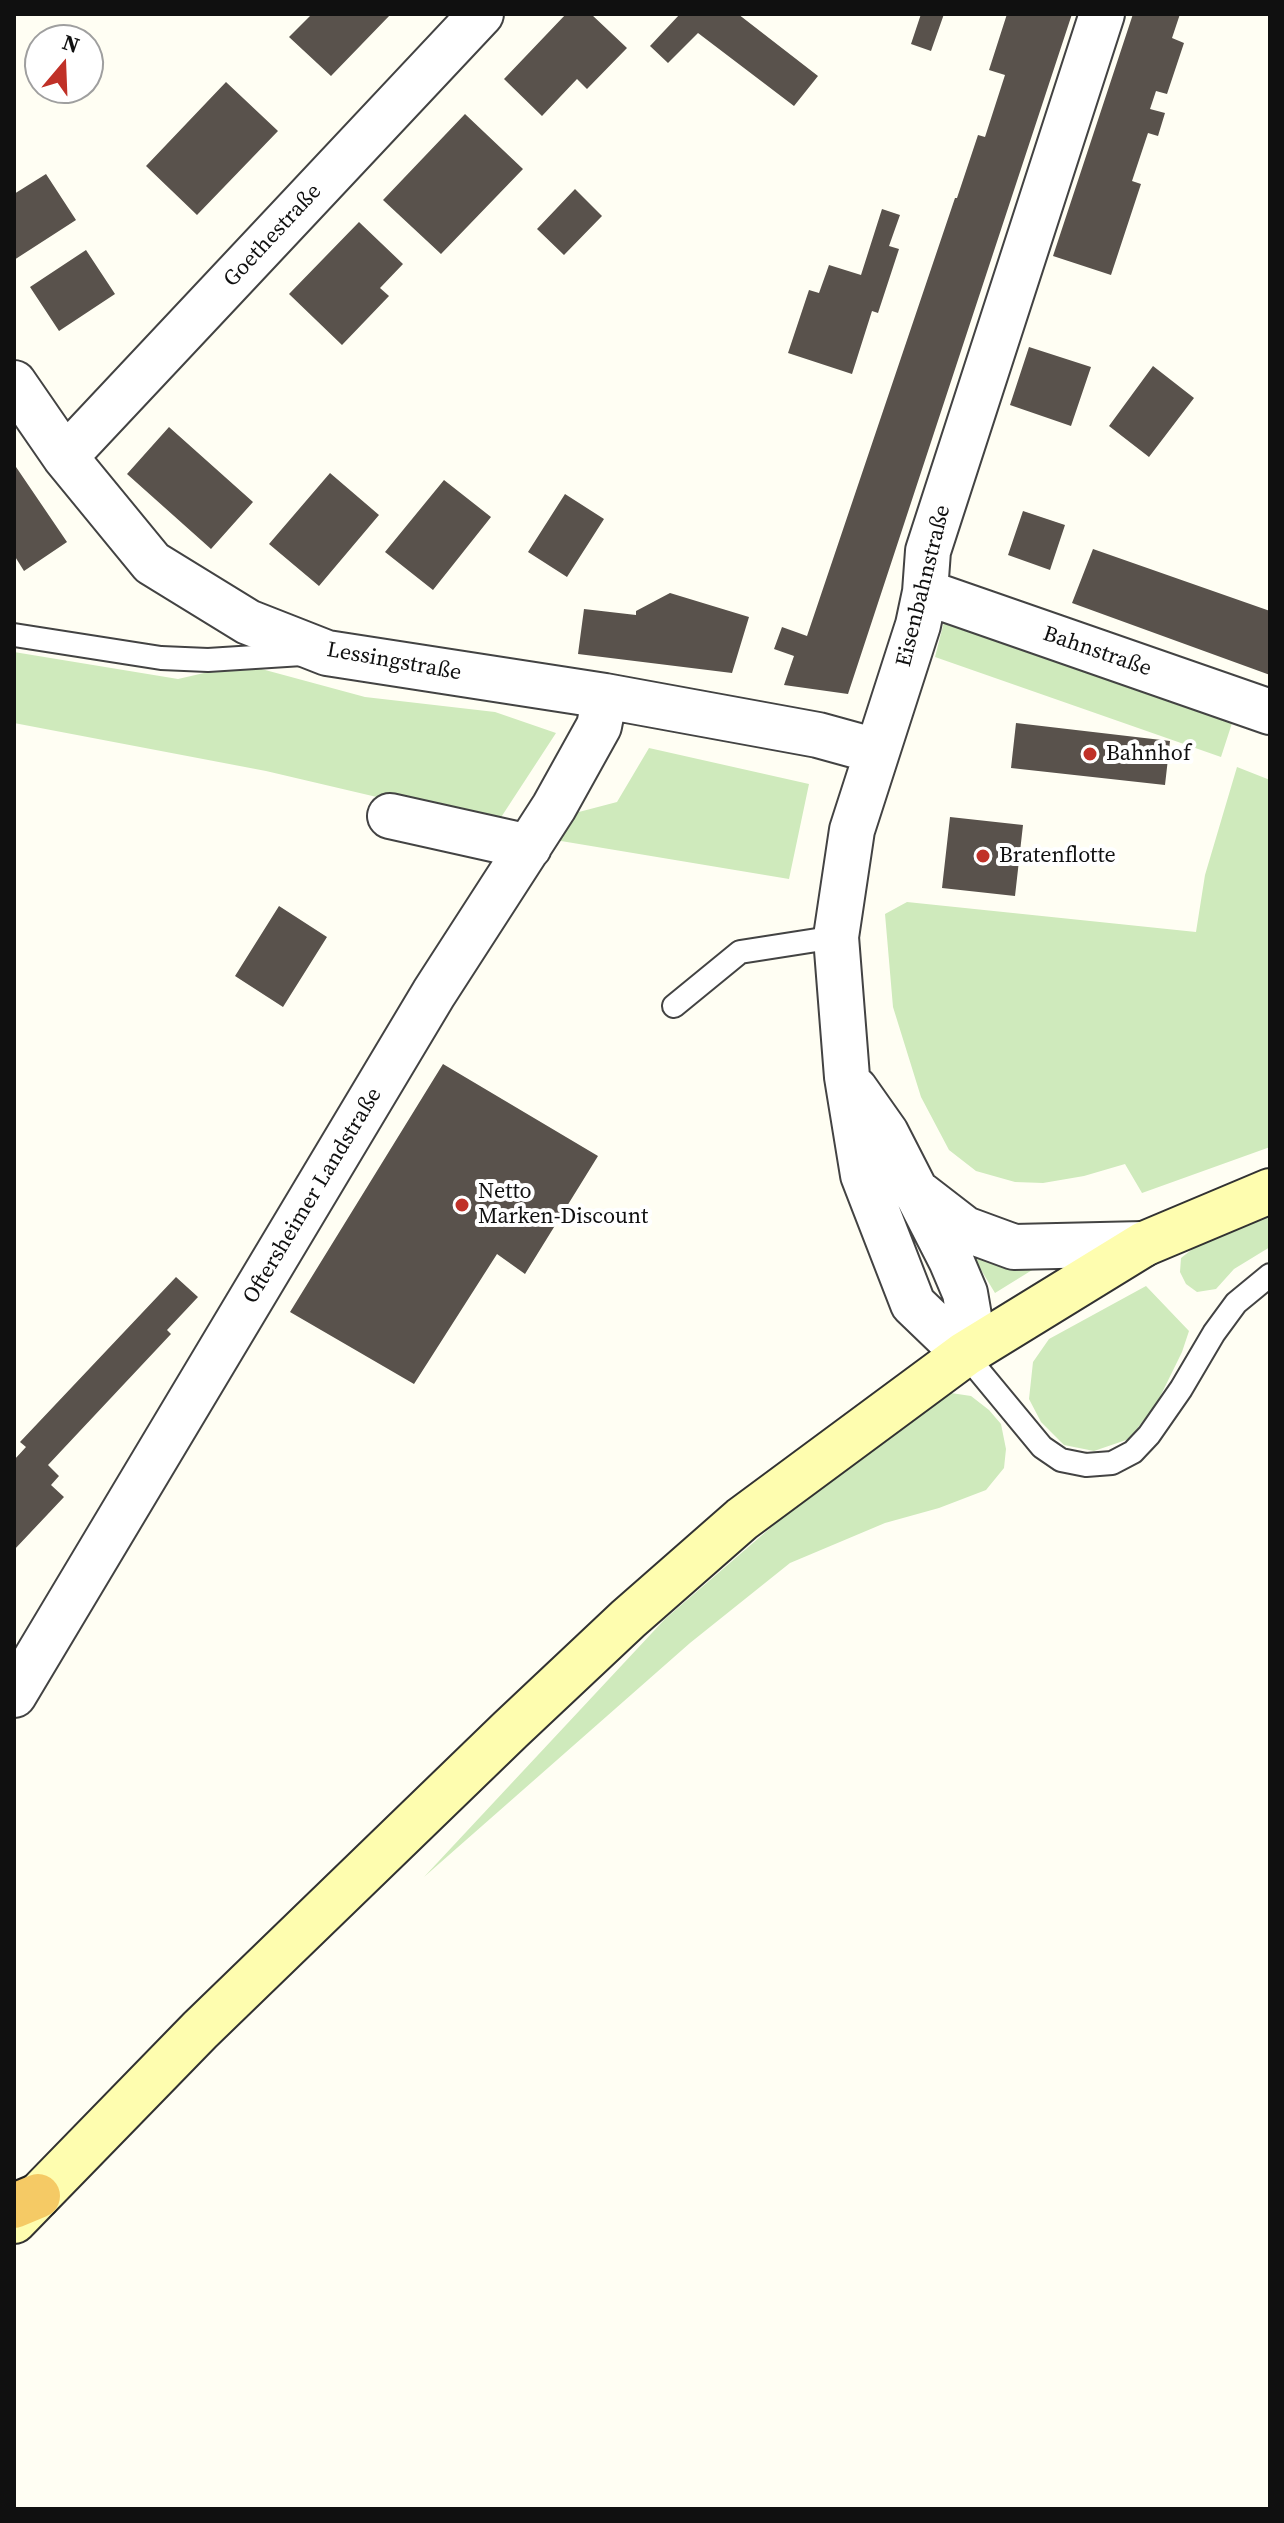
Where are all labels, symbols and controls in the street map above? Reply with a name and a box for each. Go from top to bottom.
north arrow [24,24,104,104]
text: N [59,26,84,60]
street label: Goethestraße [219,179,327,293]
street label: Eisenbahnstraße [891,502,957,670]
street label: Bahnstraße [1039,621,1155,683]
street label: Lessingstraße [325,637,463,687]
place label: Bahnhof [1106,741,1191,767]
marker: Bahnhof [1081,745,1099,763]
place label: Bratenflotte [999,843,1116,869]
marker: Bratenflotte [974,847,992,865]
street label: Oftersheimer Landstraße [238,1083,388,1309]
place label: Netto Marken-Discount [478,1179,648,1230]
marker: Netto Marken-Discount [453,1196,471,1214]

